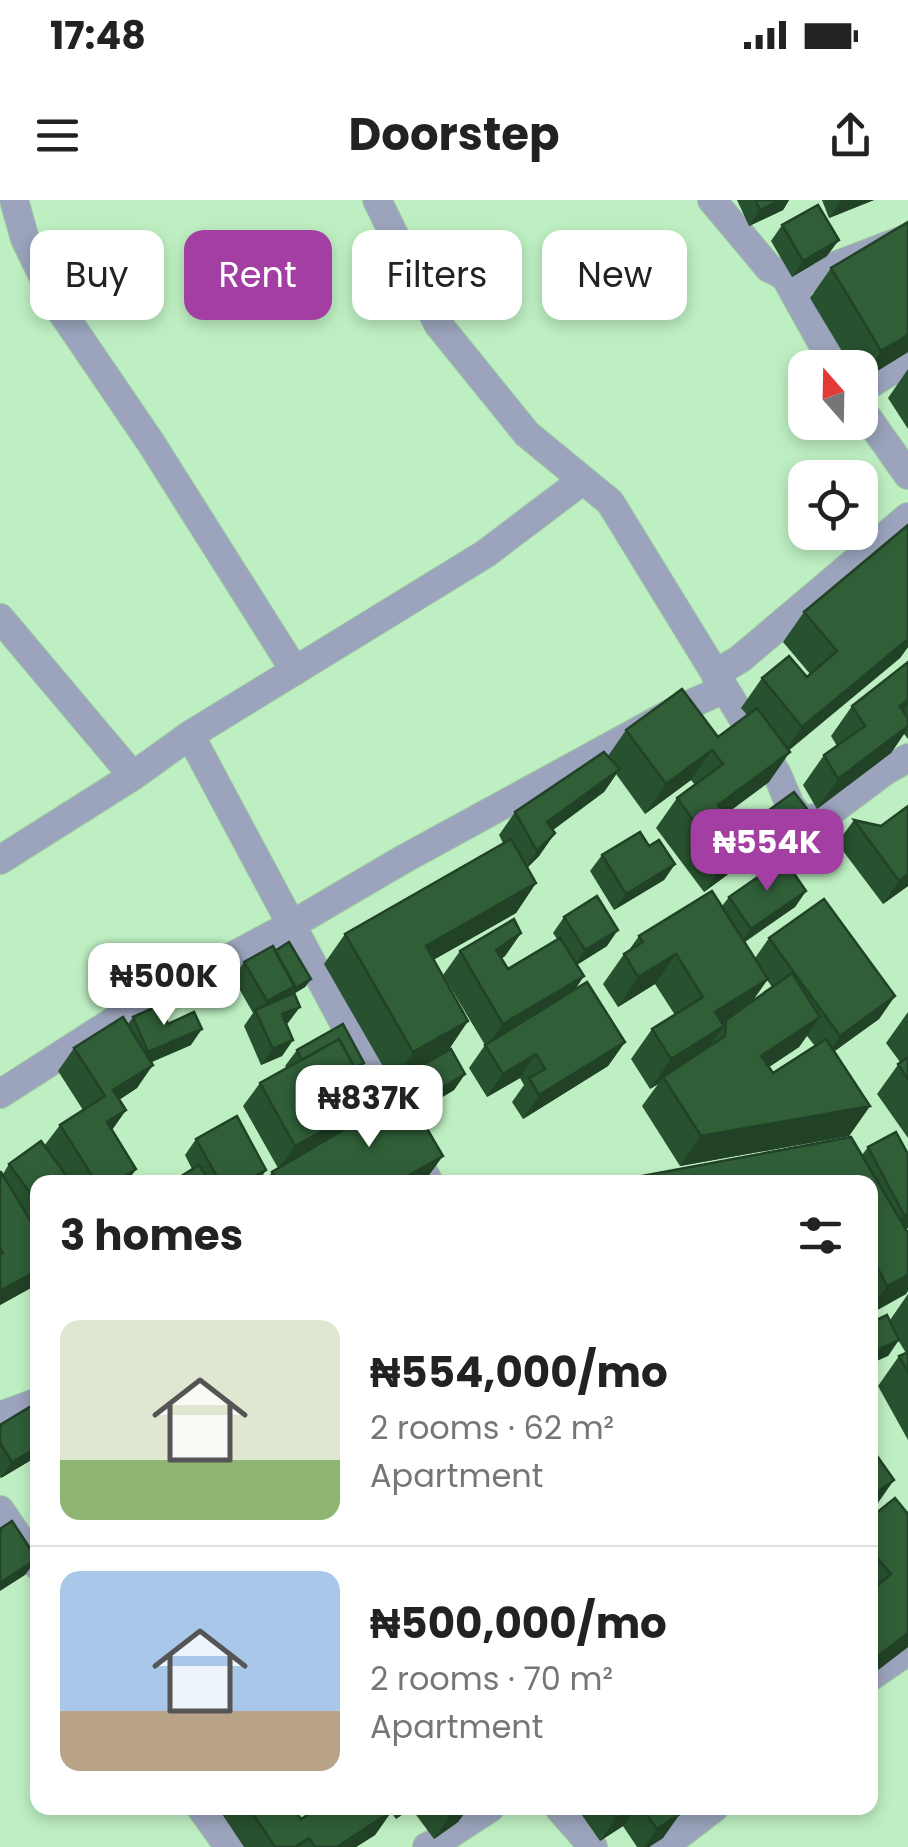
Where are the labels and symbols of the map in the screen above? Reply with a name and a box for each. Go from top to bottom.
north arrow [788,350,878,440]
pin: ₦554K [697,809,837,894]
pin: ₦500K [94,943,234,1028]
pin: ₦837K [299,1065,439,1150]

